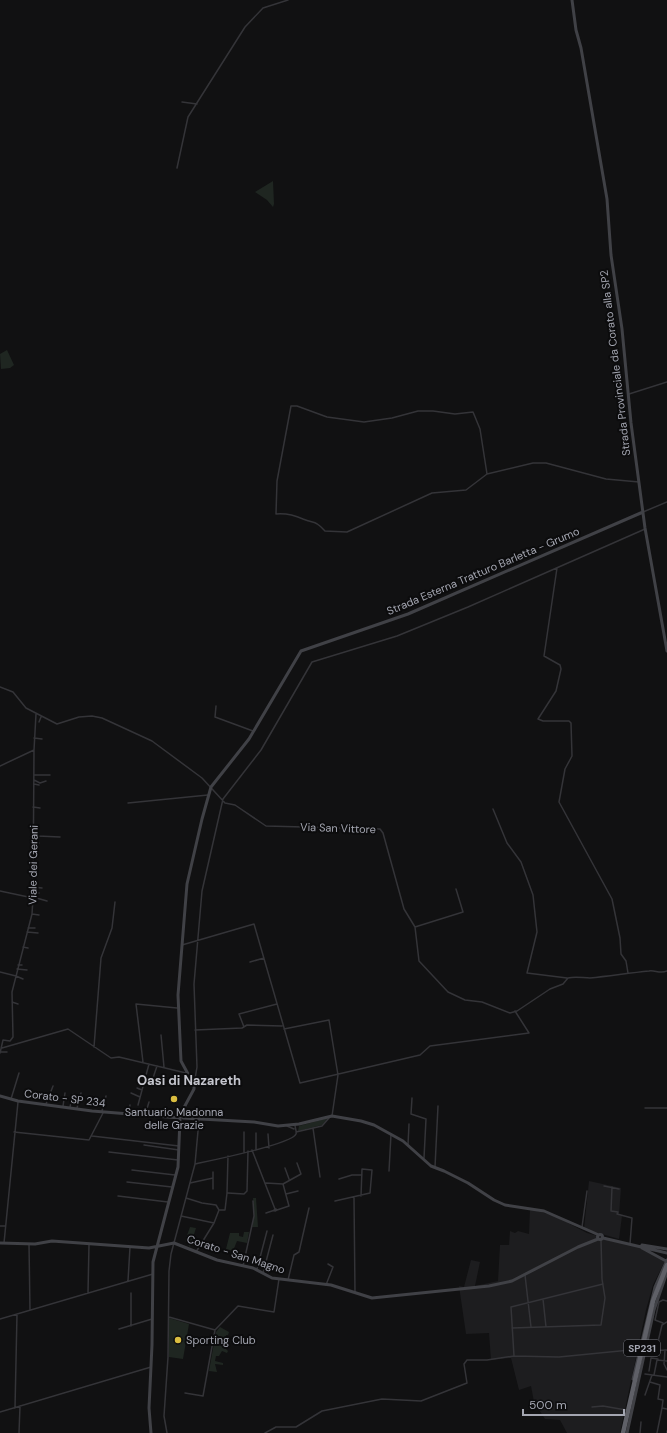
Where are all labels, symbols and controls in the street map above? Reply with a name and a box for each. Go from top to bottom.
street label: Strada Provinciale da Corato alla SP2 [597,269,633,457]
street label: Strada Esterna Tratturo Barletta - Grumo [384,524,582,618]
street label: Via San Vittore [300,820,376,836]
street label: Viale dei Gerani [25,825,41,905]
district label: Oasi di Nazareth [137,1072,241,1089]
street label: Corato - SP 234 [23,1086,107,1110]
marker: Santuario Madonna delle Grazie [169,1094,179,1104]
place label: Santuario Madonna delle Grazie [125,1105,223,1132]
street label: Corato - San Magno [185,1231,287,1277]
place label: Sporting Club [186,1333,256,1347]
marker: Sporting Club [173,1335,183,1345]
road number: SP231 [624,1340,660,1356]
scale bar [523,1391,624,1417]
text: 500 m [529,1397,567,1413]

